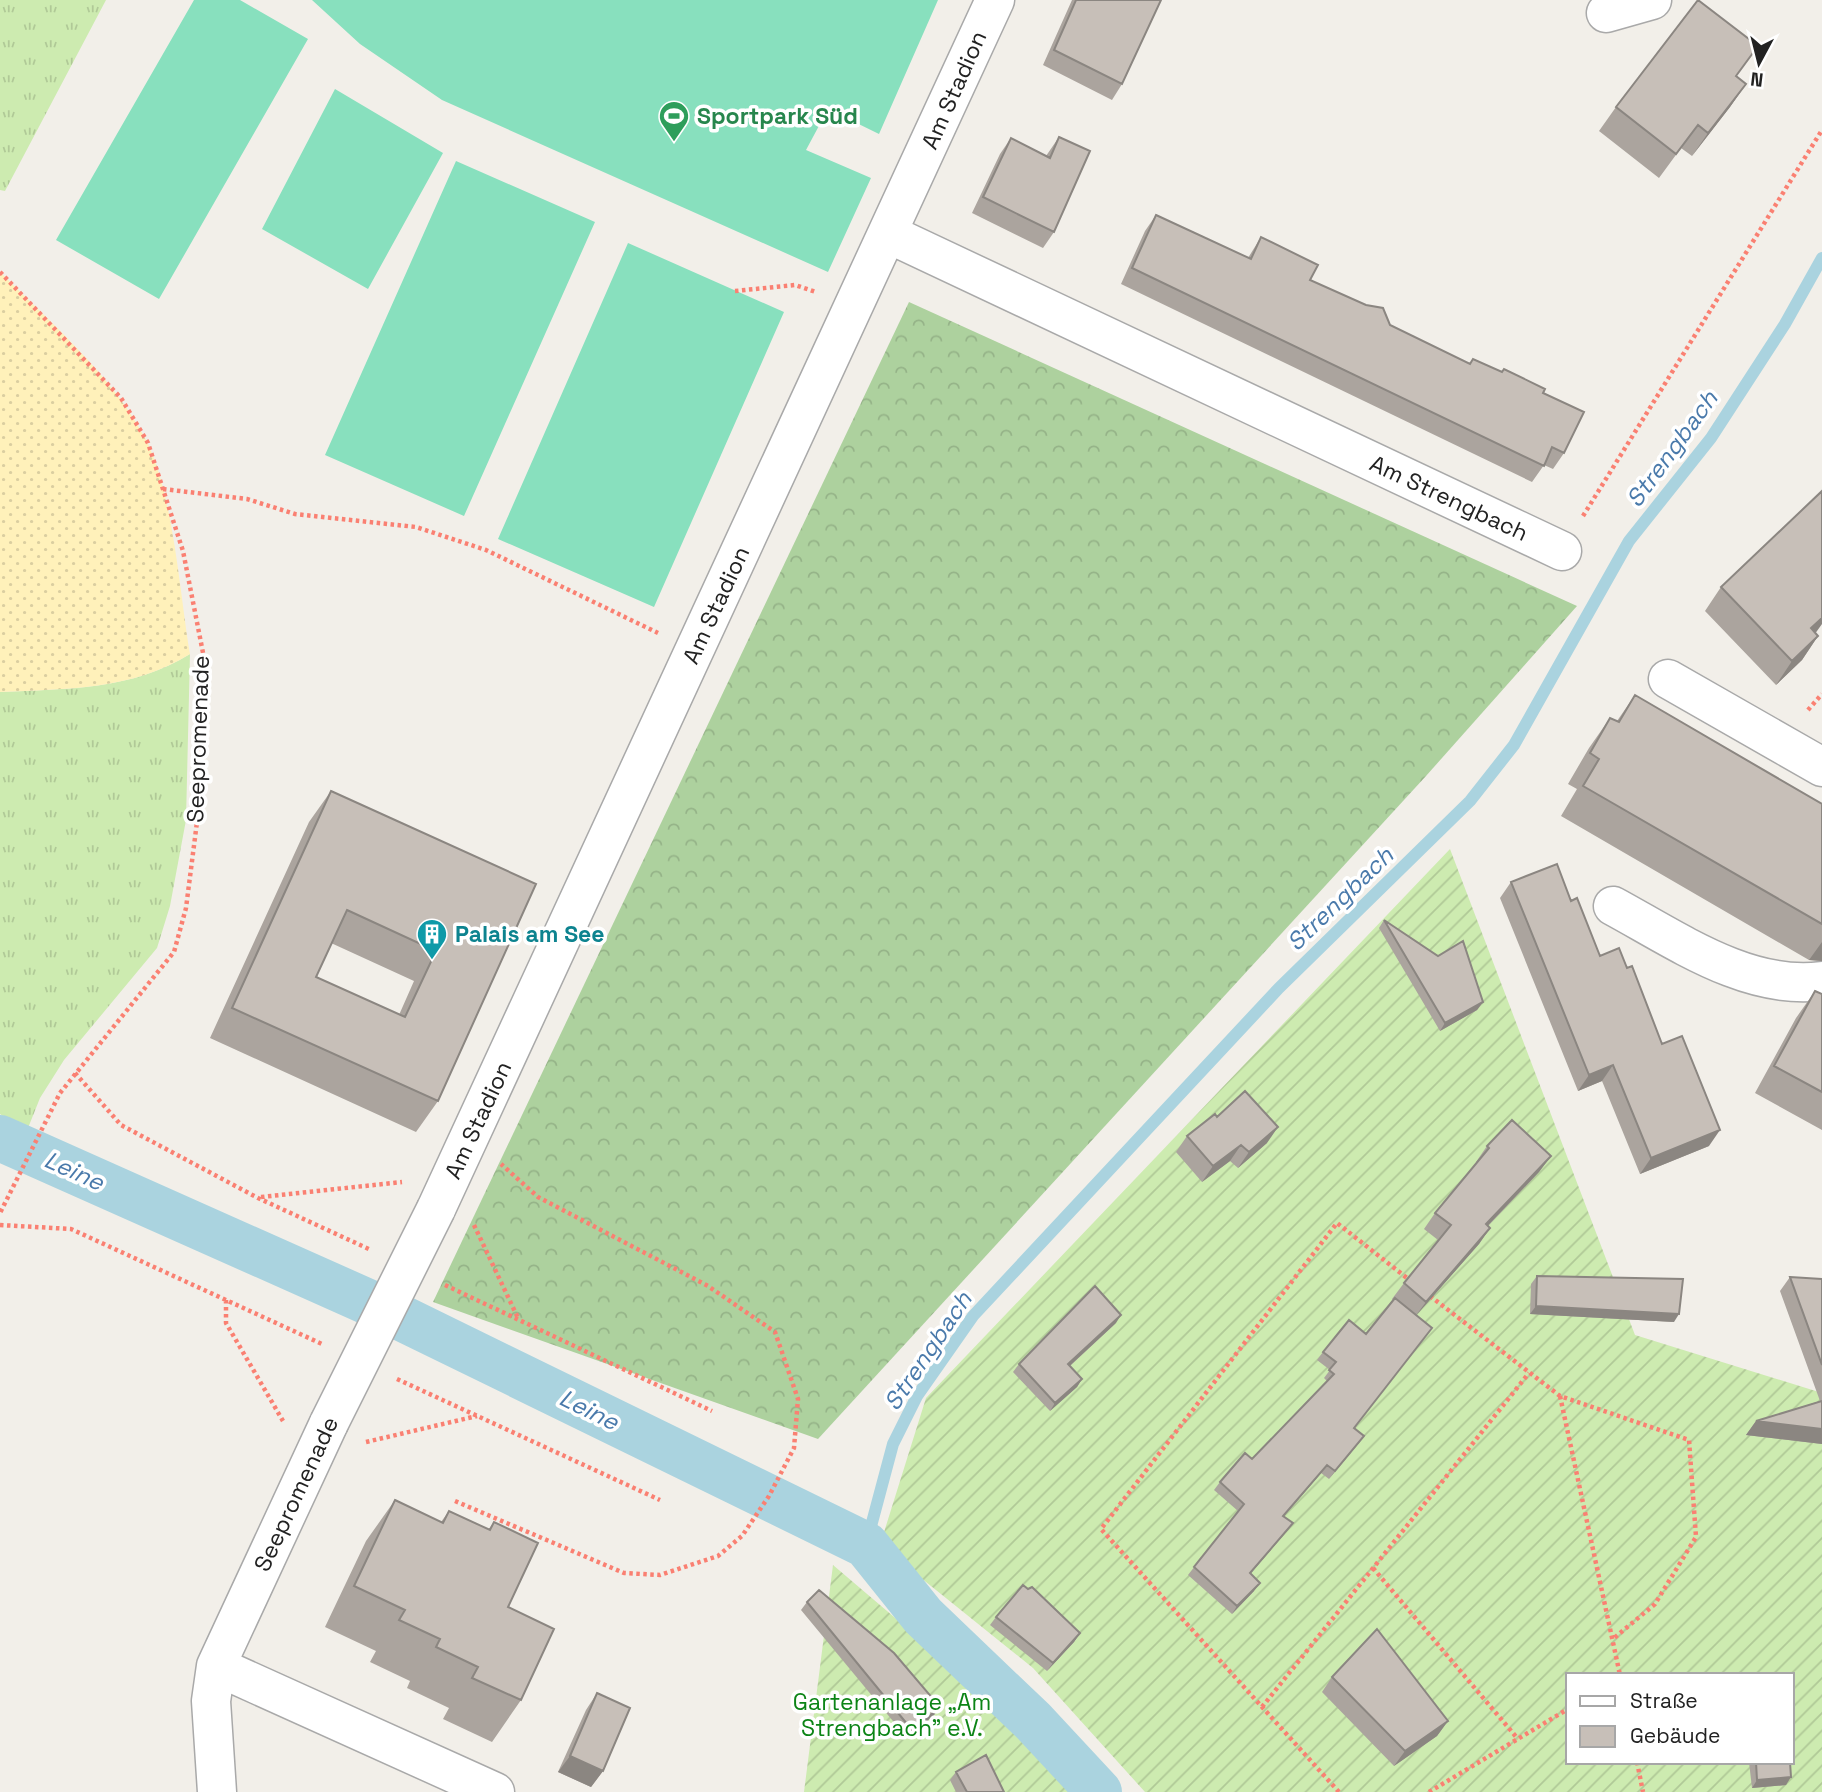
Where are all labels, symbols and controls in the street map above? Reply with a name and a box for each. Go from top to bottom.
street label: Am Stadion [915,26,993,154]
north arrow [1724,28,1794,98]
text: N [1749,66,1765,93]
sports icon: Sportpark Süd [657,99,691,143]
place label: Sportpark Süd [697,101,858,131]
water label: Strengbach [1619,383,1725,513]
street label: Am Strengbach [1365,448,1533,548]
street label: Am Stadion [676,541,756,669]
street label: Seepromenade [180,655,216,823]
water label: Strengbach [1280,839,1401,957]
building icon: Palais am See [415,917,449,961]
place label: Palais am See [455,919,605,949]
street label: Am Stadion [438,1056,518,1184]
water label: Leine [40,1144,110,1198]
water label: Strengbach [877,1284,979,1416]
water label: Leine [555,1382,625,1437]
street label: Seepromenade [247,1412,345,1576]
legend [1566,1673,1794,1764]
park label: Gartenanlage „Am Strengbach” e.V. [793,1687,991,1743]
text: Straße [1630,1687,1698,1714]
text: Gebäude [1630,1722,1720,1749]

